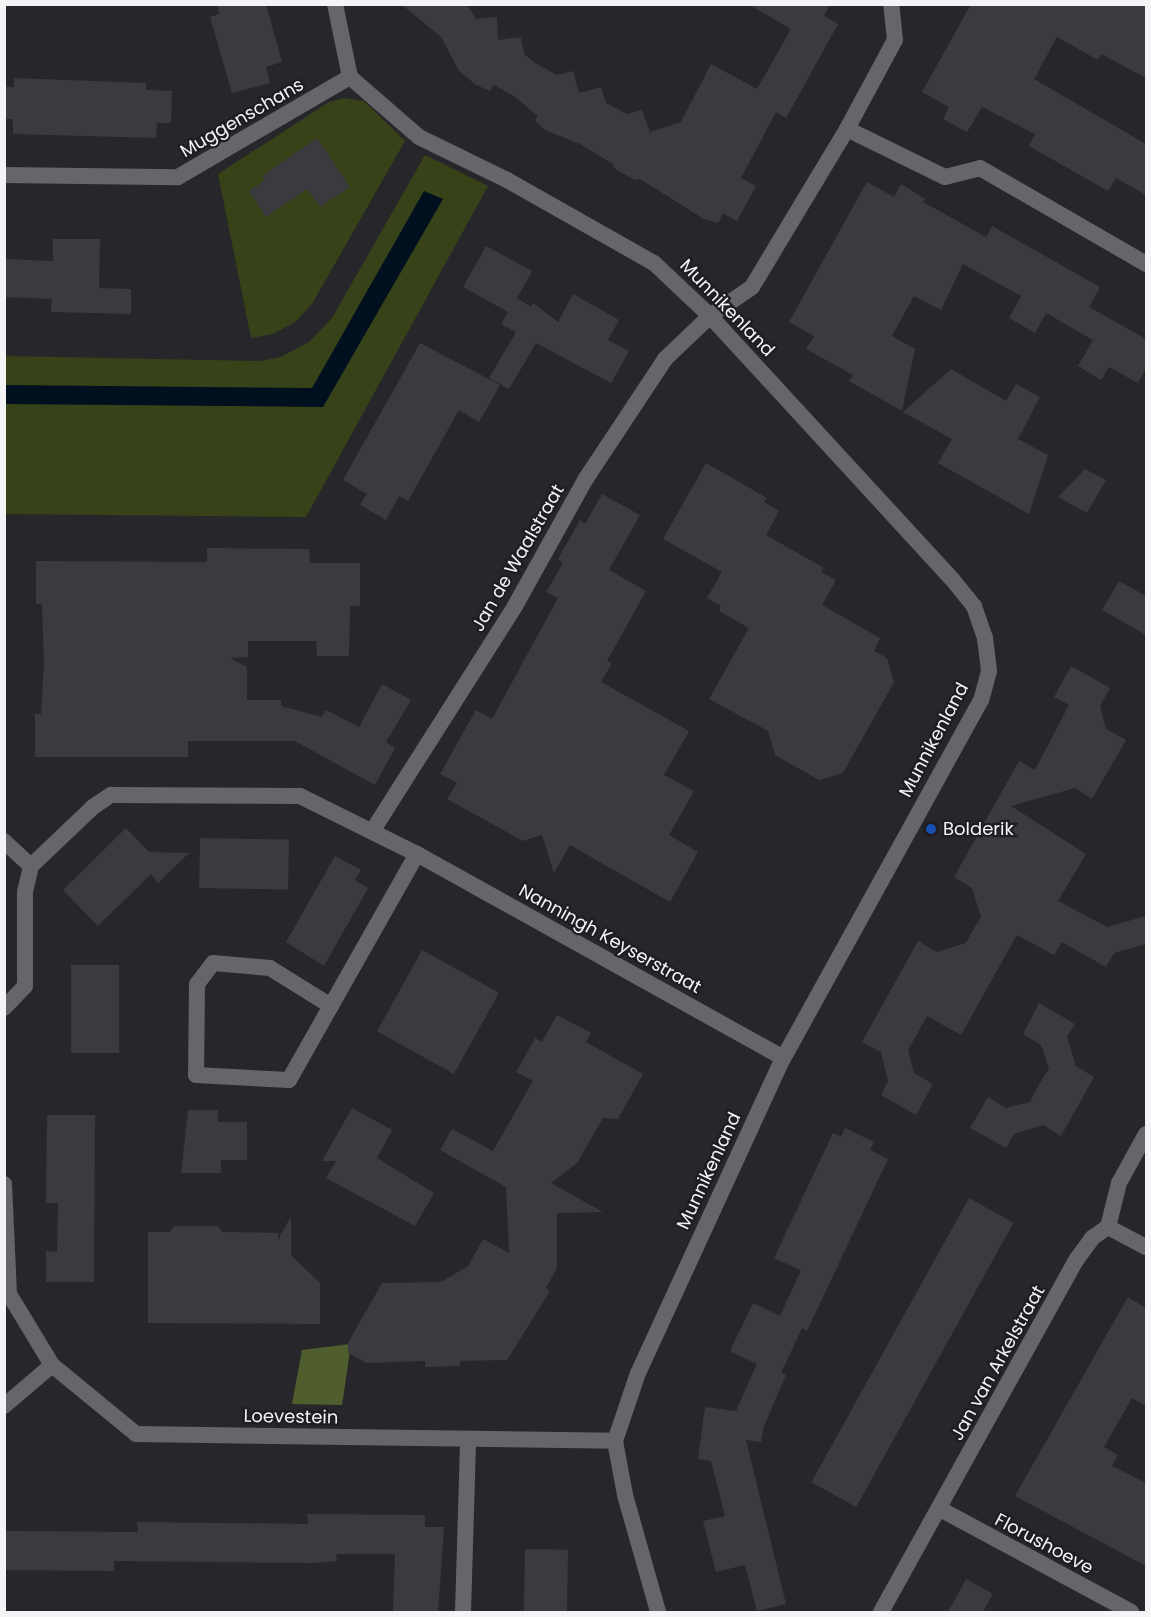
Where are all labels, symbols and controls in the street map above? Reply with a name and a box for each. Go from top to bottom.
street label: Muggenschans [176,74,308,162]
street label: Munnikenland [675,255,779,361]
street label: Jan de Waalstraat [467,481,569,635]
street label: Munnikenland [895,679,973,801]
place label: Bolderik [943,818,1014,840]
marker: Bolderik [924,822,938,836]
street label: Nanningh Keyserstraat [515,880,705,998]
street label: Munnikenland [672,1109,746,1233]
street label: Jan van Arkelstraat [946,1282,1050,1444]
street label: Loevestein [243,1405,339,1429]
street label: Florushoeve [991,1509,1097,1579]

